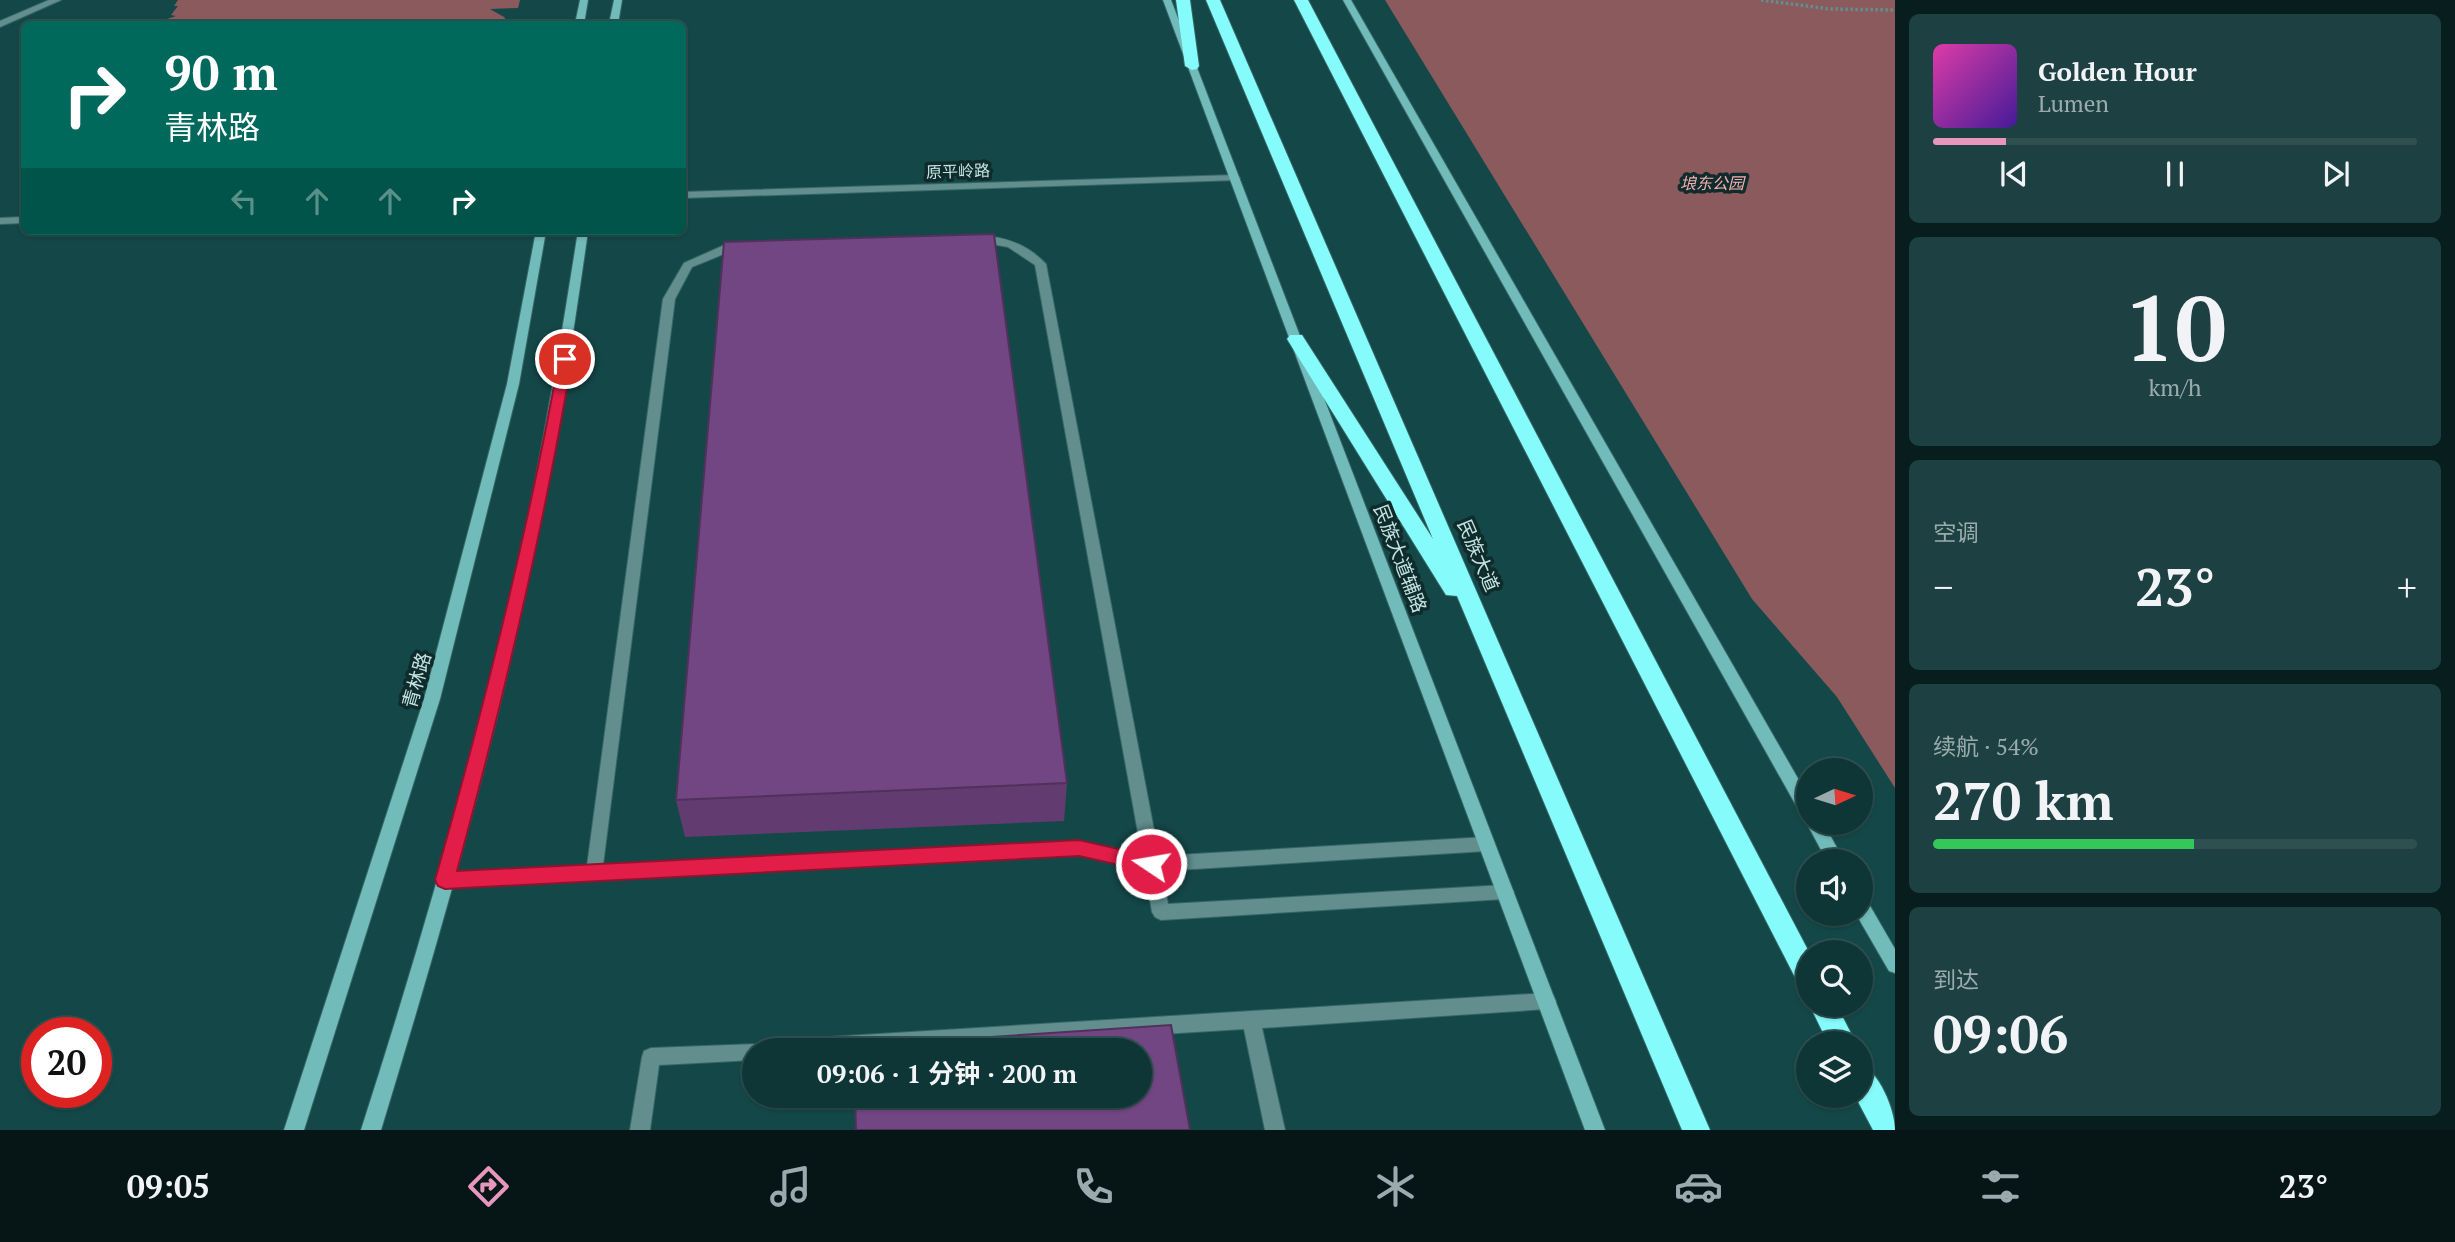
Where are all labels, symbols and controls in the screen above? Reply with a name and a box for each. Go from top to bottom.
text: 90 m [164,39,278,104]
icon: right [49,49,140,140]
text: Golden Hour [2038,54,2197,88]
text: Lumen [2038,88,2109,119]
text: 青林路 [164,106,260,148]
icon: previous [1995,155,2033,193]
icon: pause [2156,155,2194,193]
icon: next [2317,155,2355,193]
street label: 原平岭路 [926,159,990,183]
park label: 埌东公园 [1680,172,1746,194]
icon: left [225,182,263,220]
icon: ahead [298,182,336,220]
icon: ahead [371,182,409,220]
icon: right [444,182,482,220]
text: 10 [2124,266,2226,387]
pin [535,329,595,389]
icon: arrive [546,340,584,378]
text: km/h [2148,372,2202,403]
street label: 民族大道辅路 [1369,500,1433,616]
street label: 民族大道 [1453,515,1505,595]
text: 空调 [1933,517,1979,548]
text: 23° [2135,552,2215,621]
text: − [1933,562,1953,612]
text: + [2397,562,2417,612]
street label: 青林路 [396,649,436,711]
text: 续航 · 54% [1933,731,2039,762]
north arrow [1796,758,1872,835]
map controls [1796,758,1873,1108]
text: 270 km [1933,766,2114,835]
position arrow [1114,827,1188,901]
button: sound [1796,849,1873,926]
button: search [1796,940,1873,1017]
text: 到达 [1933,964,1979,995]
text: 09:06 [1933,999,2068,1068]
speed limit sign: 20 [21,1017,112,1108]
button: layers [1796,1031,1873,1108]
text: 09:06 · 1 分钟 · 200 m [817,1056,1077,1090]
icon: directions [464,1162,513,1211]
icon: music [766,1162,815,1211]
icon: phone [1069,1162,1118,1211]
icon: climate [1371,1162,1420,1211]
icon: car [1674,1162,1723,1211]
icon: filters [1976,1162,2025,1211]
text: 09:05 [127,1165,210,1207]
text: 23° [2279,1165,2328,1207]

